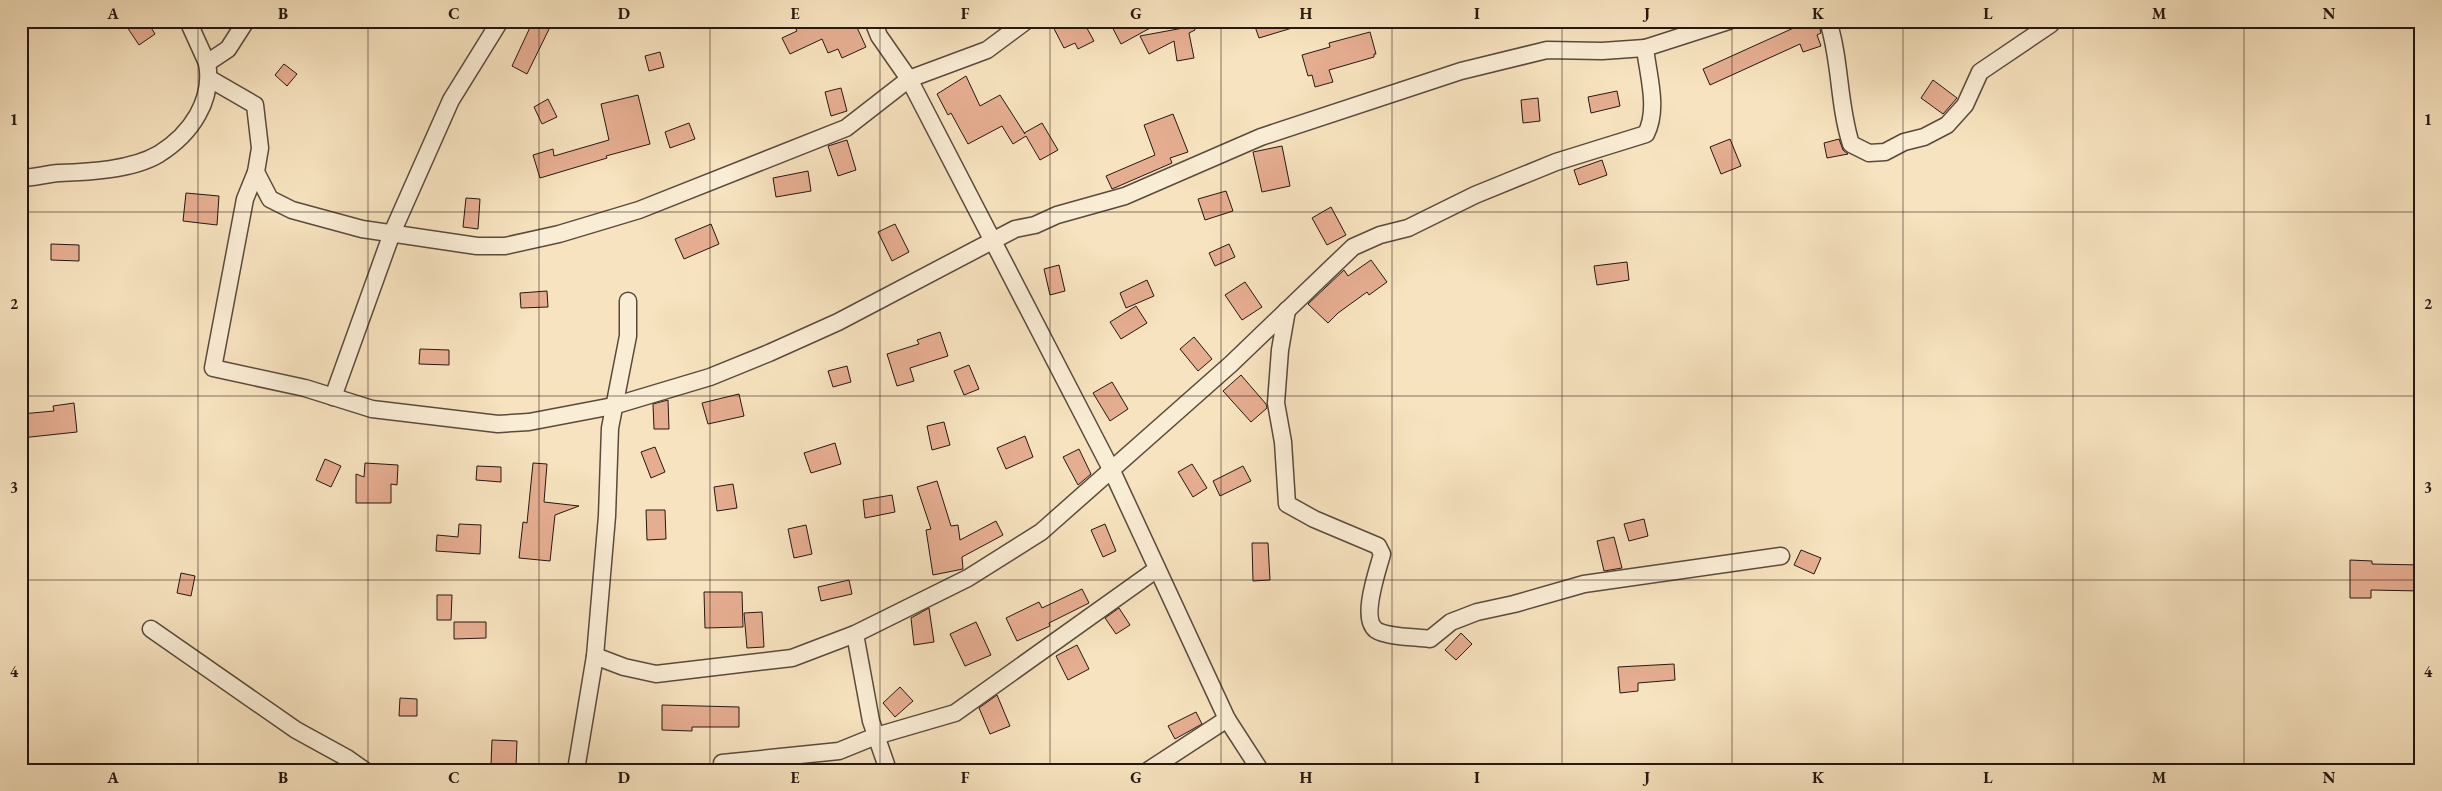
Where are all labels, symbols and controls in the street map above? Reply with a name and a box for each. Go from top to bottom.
text: A [106,3,119,24]
text: B [278,3,288,24]
text: C [448,3,460,24]
text: D [618,3,630,24]
text: E [790,3,800,24]
text: F [961,3,970,24]
text: G [1130,3,1142,24]
text: H [1300,3,1313,24]
text: I [1474,3,1480,24]
text: J [1642,3,1650,24]
text: K [1812,3,1825,24]
text: L [1983,3,1993,24]
text: M [2152,3,2167,24]
text: N [2323,3,2336,24]
text: 1 [10,109,18,130]
text: 1 [2424,109,2432,130]
text: 2 [10,293,19,314]
text: 2 [2424,293,2433,314]
text: 3 [10,477,18,498]
text: 3 [2424,477,2432,498]
text: 4 [10,661,19,682]
text: 4 [2424,661,2433,682]
text: A [106,767,119,788]
text: B [278,767,288,788]
text: C [448,767,460,788]
text: D [618,767,630,788]
text: E [790,767,800,788]
text: F [961,767,970,788]
text: G [1130,767,1142,788]
text: H [1300,767,1313,788]
text: I [1474,767,1480,788]
text: J [1642,767,1650,788]
text: K [1812,767,1825,788]
text: L [1983,767,1993,788]
text: M [2152,767,2167,788]
text: N [2323,767,2336,788]

